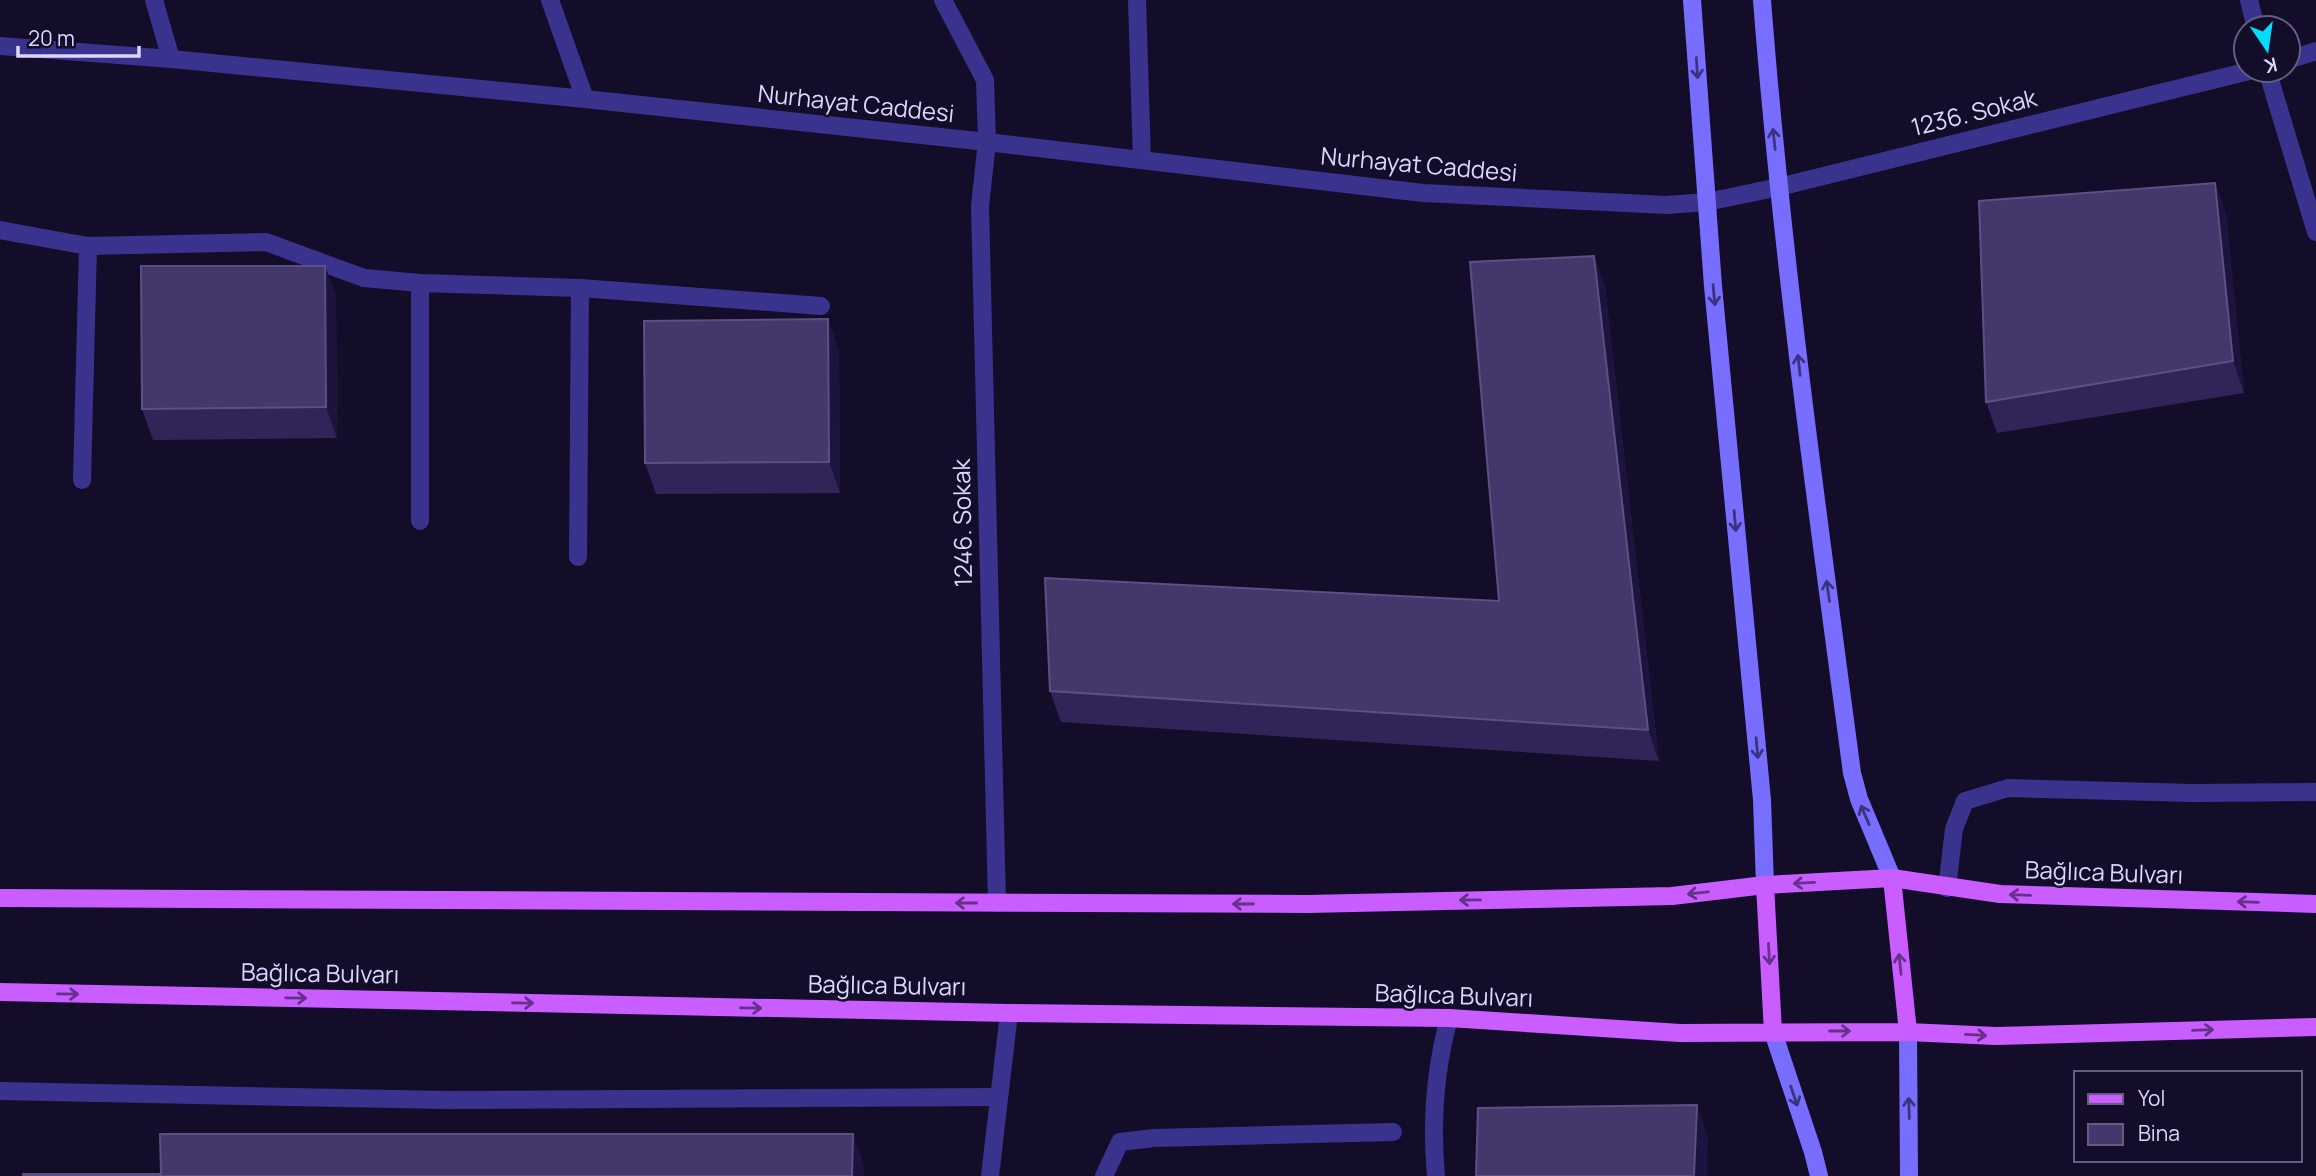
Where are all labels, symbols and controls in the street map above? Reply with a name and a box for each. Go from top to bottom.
scale bar [18,14,138,58]
north arrow [2232,14,2302,84]
text: 20 m [28,24,75,52]
text: K [2261,52,2280,80]
one-way arrow [1691,56,1704,79]
street label: Nurhayat Caddesi [756,76,956,129]
street label: 1236. Sokak [1907,80,2041,143]
one-way arrow [1767,128,1780,151]
street label: Nurhayat Caddesi [1319,138,1519,189]
one-way arrow [1708,283,1721,306]
one-way arrow [1792,355,1805,377]
street label: 1246. Sokak [944,457,979,588]
one-way arrow [1729,510,1742,532]
one-way arrow [1821,580,1834,603]
one-way arrow [1751,736,1764,759]
one-way arrow [1858,804,1871,826]
street label: Bağlıca Bulvarı [2024,852,2184,891]
one-way arrow [1793,877,1816,890]
one-way arrow [1687,887,1709,900]
one-way arrow [2009,889,2032,902]
one-way arrow [1459,894,1482,907]
one-way arrow [2237,895,2260,908]
one-way arrow [955,896,978,910]
one-way arrow [1232,897,1255,911]
one-way arrow [1762,942,1775,965]
one-way arrow [1894,953,1907,975]
street label: Bağlıca Bulvarı [241,955,400,990]
street label: Bağlıca Bulvarı [808,967,967,1002]
street label: Bağlıca Bulvarı [1374,975,1534,1014]
one-way arrow [56,987,79,1000]
one-way arrow [284,992,307,1005]
one-way arrow [511,996,534,1010]
one-way arrow [739,1001,762,1014]
one-way arrow [2192,1023,2215,1037]
one-way arrow [1828,1024,1851,1038]
one-way arrow [1964,1029,1987,1042]
legend [2074,1071,2302,1162]
text: Yol [2138,1084,2165,1112]
one-way arrow [1789,1085,1801,1107]
one-way arrow [1902,1097,1915,1120]
text: Bina [2138,1119,2180,1147]

